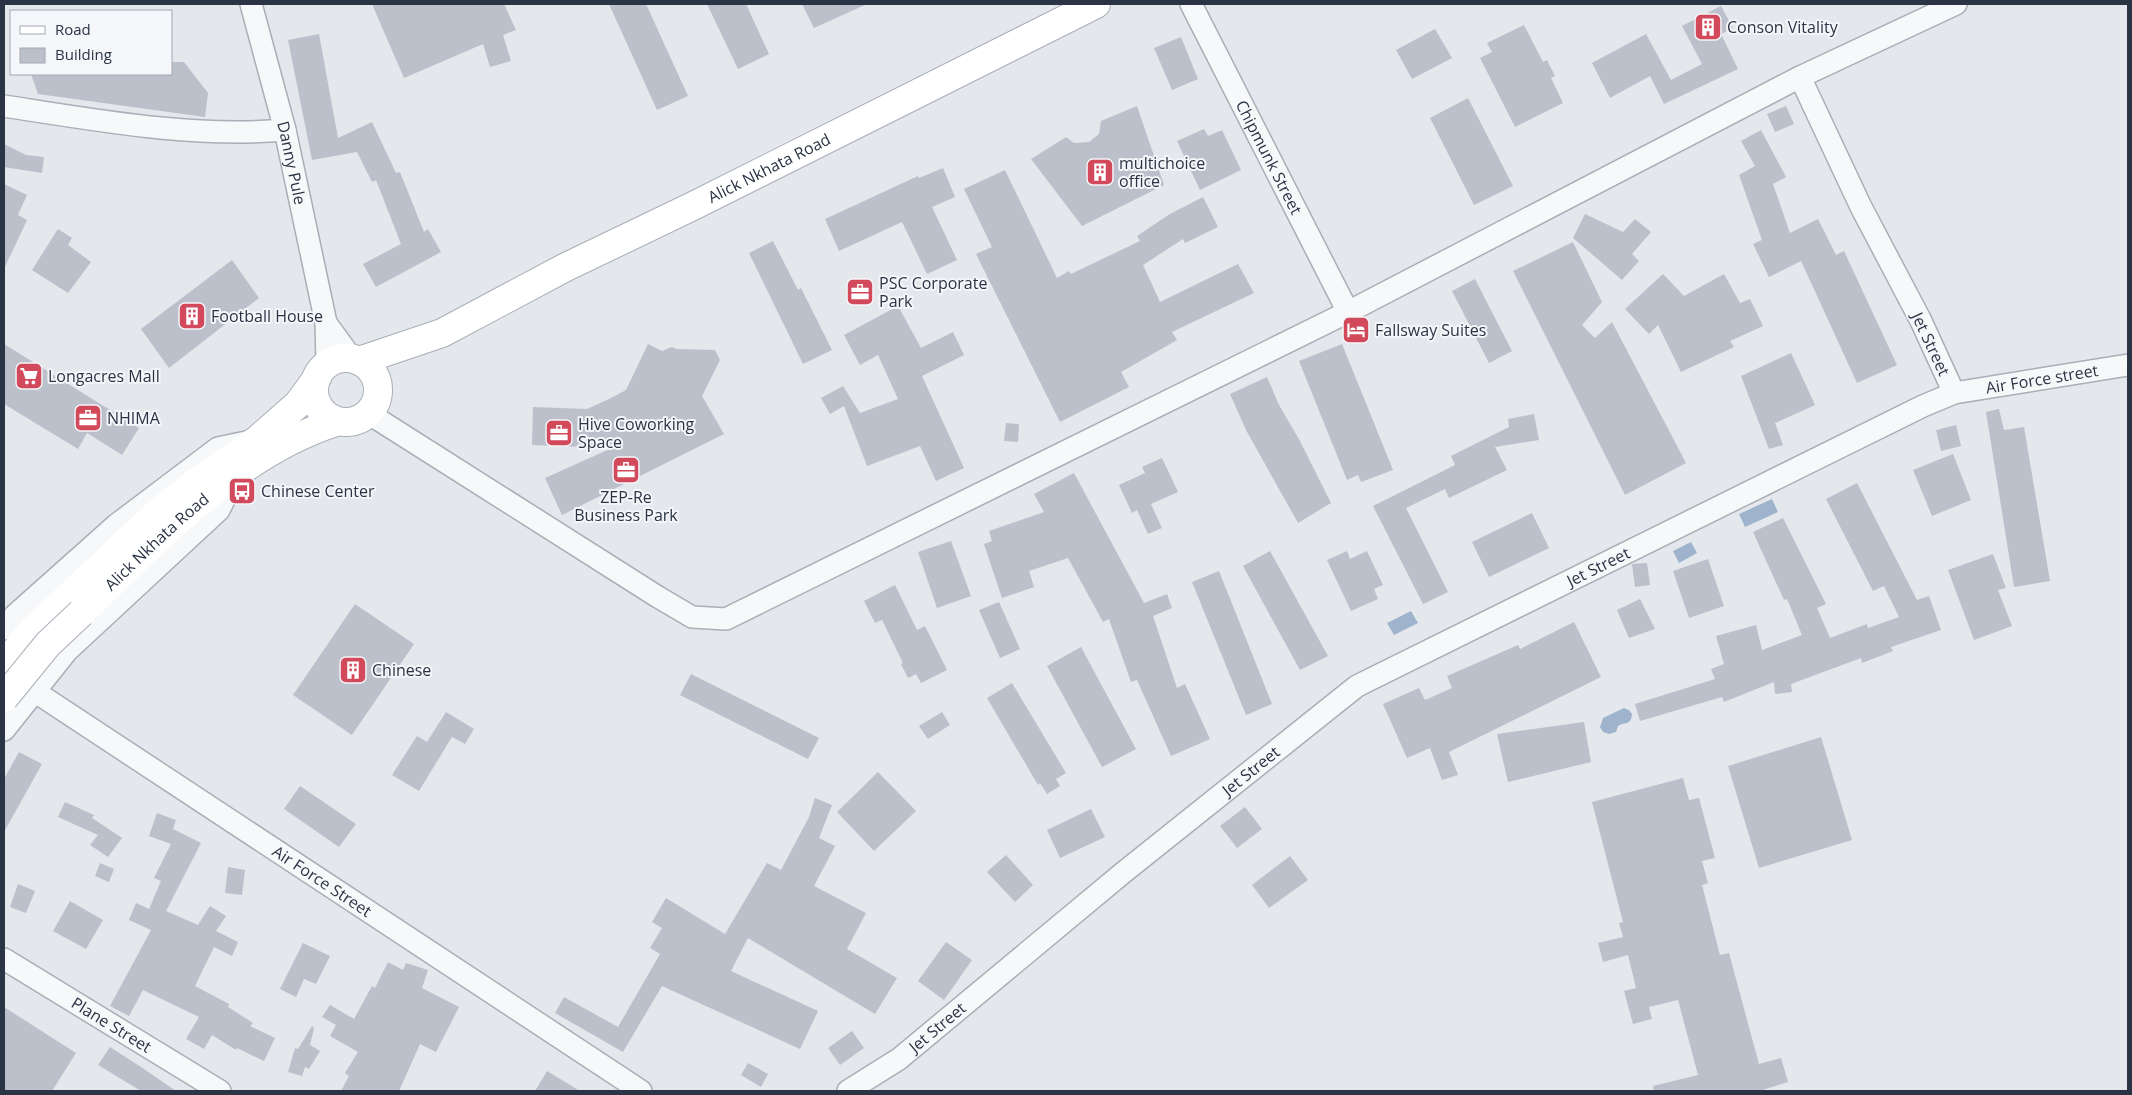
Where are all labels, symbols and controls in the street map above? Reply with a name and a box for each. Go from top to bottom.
legend [10,10,172,75]
building icon: Conson Vitality [1693,12,1723,42]
place label: Conson Vitality [1727,16,1839,38]
text: Road [55,19,91,39]
text: Building [55,44,112,64]
street label: Chipmunk Street [1231,96,1308,218]
street label: Danny Pule [272,119,312,207]
street label: Alick Nkhata Road [704,128,834,208]
place label: multichoice office [1119,152,1205,192]
building icon: multichoice office [1085,157,1115,187]
place label: PSC Corporate Park [879,272,987,312]
office icon: PSC Corporate Park [845,277,875,307]
building icon: Football House [177,301,207,331]
place label: Football House [211,305,323,327]
street label: Jet Street [1906,307,1955,380]
hotel icon: Fallsway Suites [1341,315,1371,345]
place label: Fallsway Suites [1375,319,1486,341]
street label: Air Force street [1984,359,2100,399]
supermarket icon: Longacres Mall [14,361,44,391]
place label: Longacres Mall [48,365,160,387]
office icon: NHIMA [73,403,103,433]
place label: NHIMA [107,407,161,429]
place label: Hive Coworking Space [578,413,694,453]
office icon: Hive Coworking Space [544,418,574,448]
office icon: ZEP-Re Business Park [611,455,641,485]
bus stop icon: Chinese Center [227,476,257,506]
place label: Chinese Center [261,480,375,502]
place label: ZEP-Re Business Park [574,486,678,526]
street label: Alick Nkhata Road [100,488,213,595]
street label: Jet Street [1561,542,1634,592]
building icon: Chinese [338,655,368,685]
place label: Chinese [372,659,431,681]
street label: Jet Street [1216,741,1284,802]
street label: Air Force Street [268,840,376,922]
street label: Plane Street [67,992,156,1058]
street label: Jet Street [903,997,971,1059]

